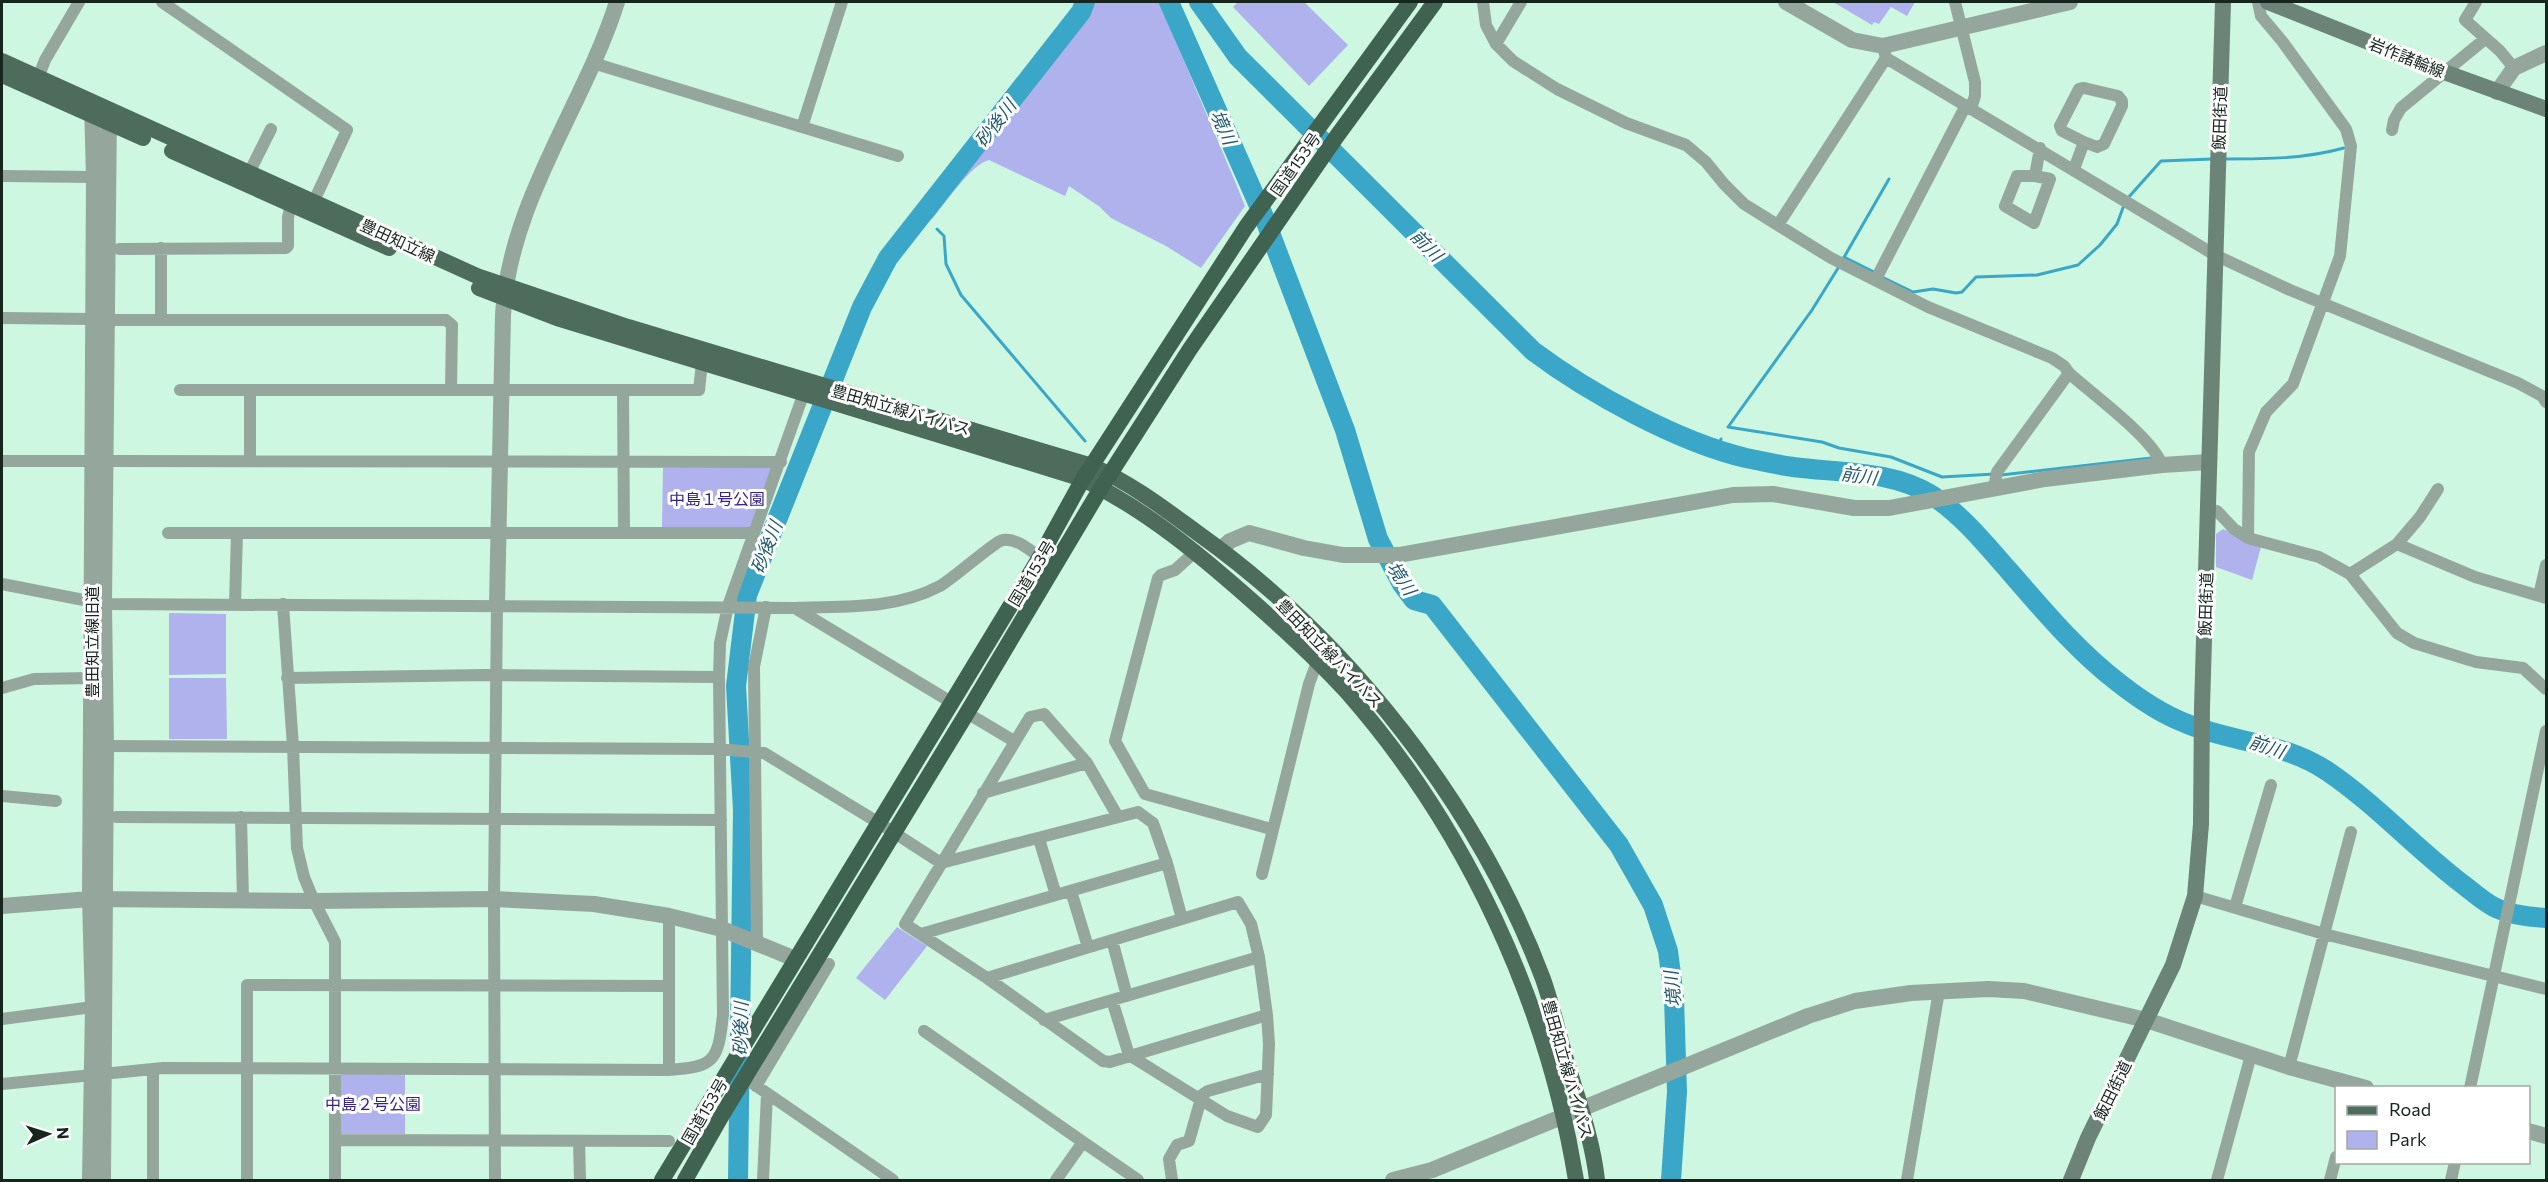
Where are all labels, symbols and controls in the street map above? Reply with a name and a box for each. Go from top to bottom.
street label: 岩作諸輪線 [2366,33,2448,81]
street label: 飯田街道 [2208,86,2230,150]
water label: 砂後川 [970,93,1022,151]
water label: 境川 [1207,106,1242,150]
street label: 国道153号 [1266,129,1324,199]
street label: 豊田知立線 [358,214,438,266]
water label: 前川 [1406,224,1449,267]
street label: 豊田知立線バイパス [829,380,973,438]
water label: 前川 [1840,462,1880,489]
park label: 中島１号公園 [669,489,765,508]
water label: 砂後川 [746,516,787,576]
street label: 国道153号 [1004,537,1058,609]
water label: 境川 [1383,557,1422,601]
street label: 飯田街道 [2194,572,2216,636]
street label: 豊田知立線旧道 [82,586,101,698]
street label: 豊田知立線バイパス [1273,595,1387,711]
water label: 前川 [2246,730,2289,763]
water label: 境川 [1659,968,1685,1008]
street label: 豊田知立線バイパス [1539,997,1597,1141]
water label: 砂後川 [729,1000,752,1056]
street label: 飯田街道 [2089,1057,2135,1123]
street label: 国道153号 [677,1075,731,1147]
legend [2335,1086,2530,1164]
park label: 中島２号公園 [325,1094,421,1113]
text: Road [2389,1098,2431,1120]
north arrow [18,1104,78,1164]
text: N [54,1127,73,1140]
text: Park [2389,1128,2427,1150]

